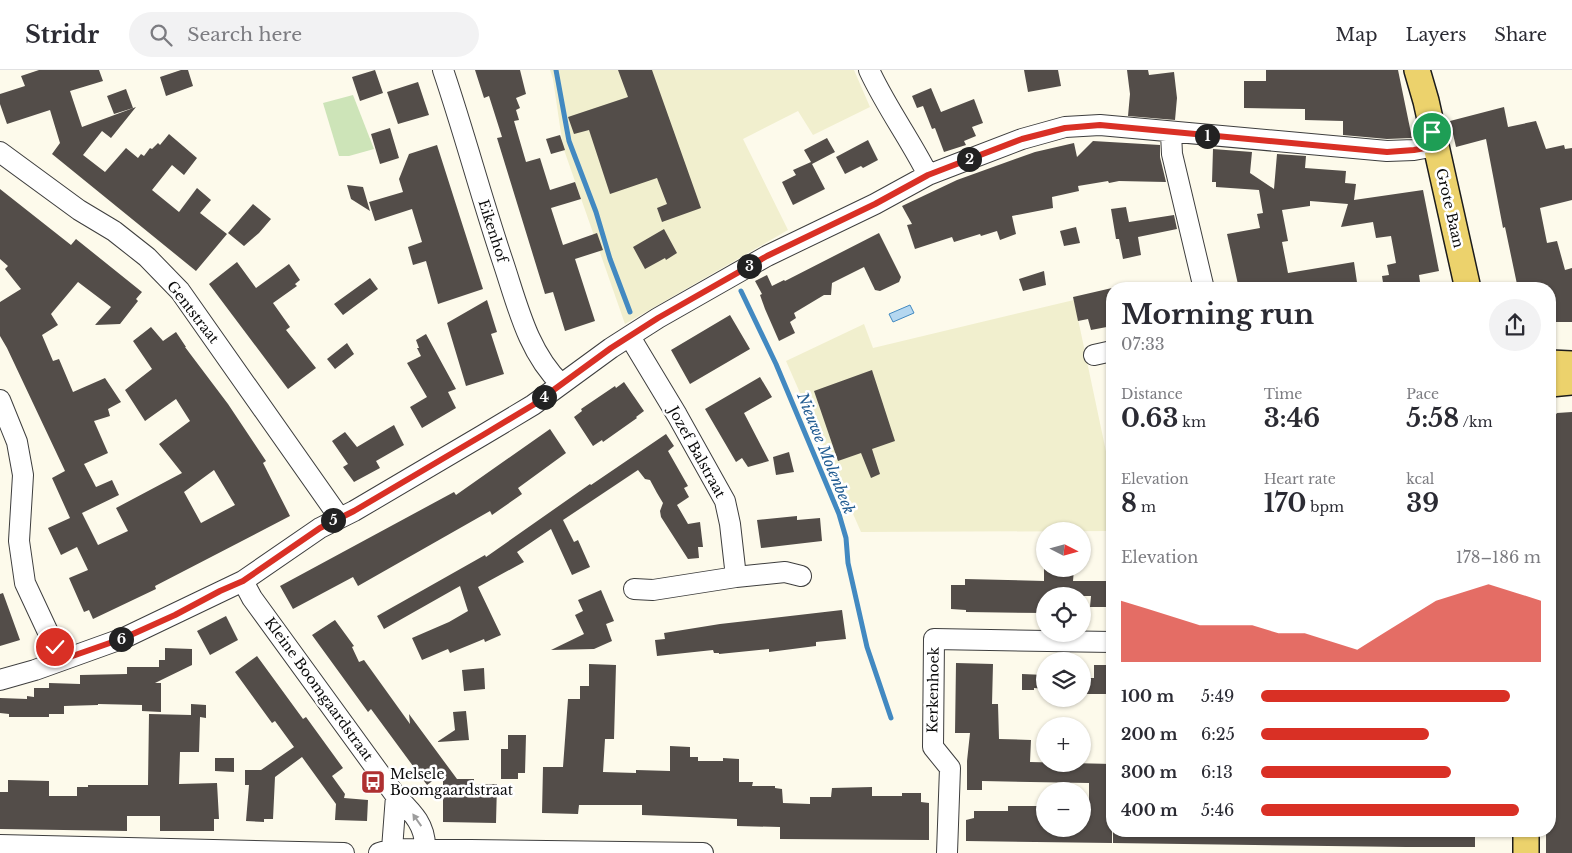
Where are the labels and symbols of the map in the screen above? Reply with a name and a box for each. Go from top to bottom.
pin [1411,111,1453,153]
pin: 1 [1194,124,1220,148]
pin: 2 [956,146,982,172]
street label: Grote Baan [1432,166,1468,250]
street label: Eikenhof [474,197,512,267]
pin: 3 [736,254,762,278]
street label: Gentstraat [163,277,223,347]
pin: 4 [532,384,556,410]
water label: Nieuwe Molenbeek [793,388,859,517]
street label: Jozef Balstraat [663,401,730,502]
pin: 5 [320,508,346,532]
north arrow [1036,522,1091,578]
street label: Kleine Boomgaardstraat [261,614,378,765]
pin [34,626,76,668]
pin: 6 [108,626,134,652]
street label: Kerkenhoek [923,646,943,733]
place label: Melsele Boomgaardstraat [390,765,514,799]
bus stop icon: Melsele Boomgaardstraat [360,769,386,795]
one-way arrow [412,813,422,827]

